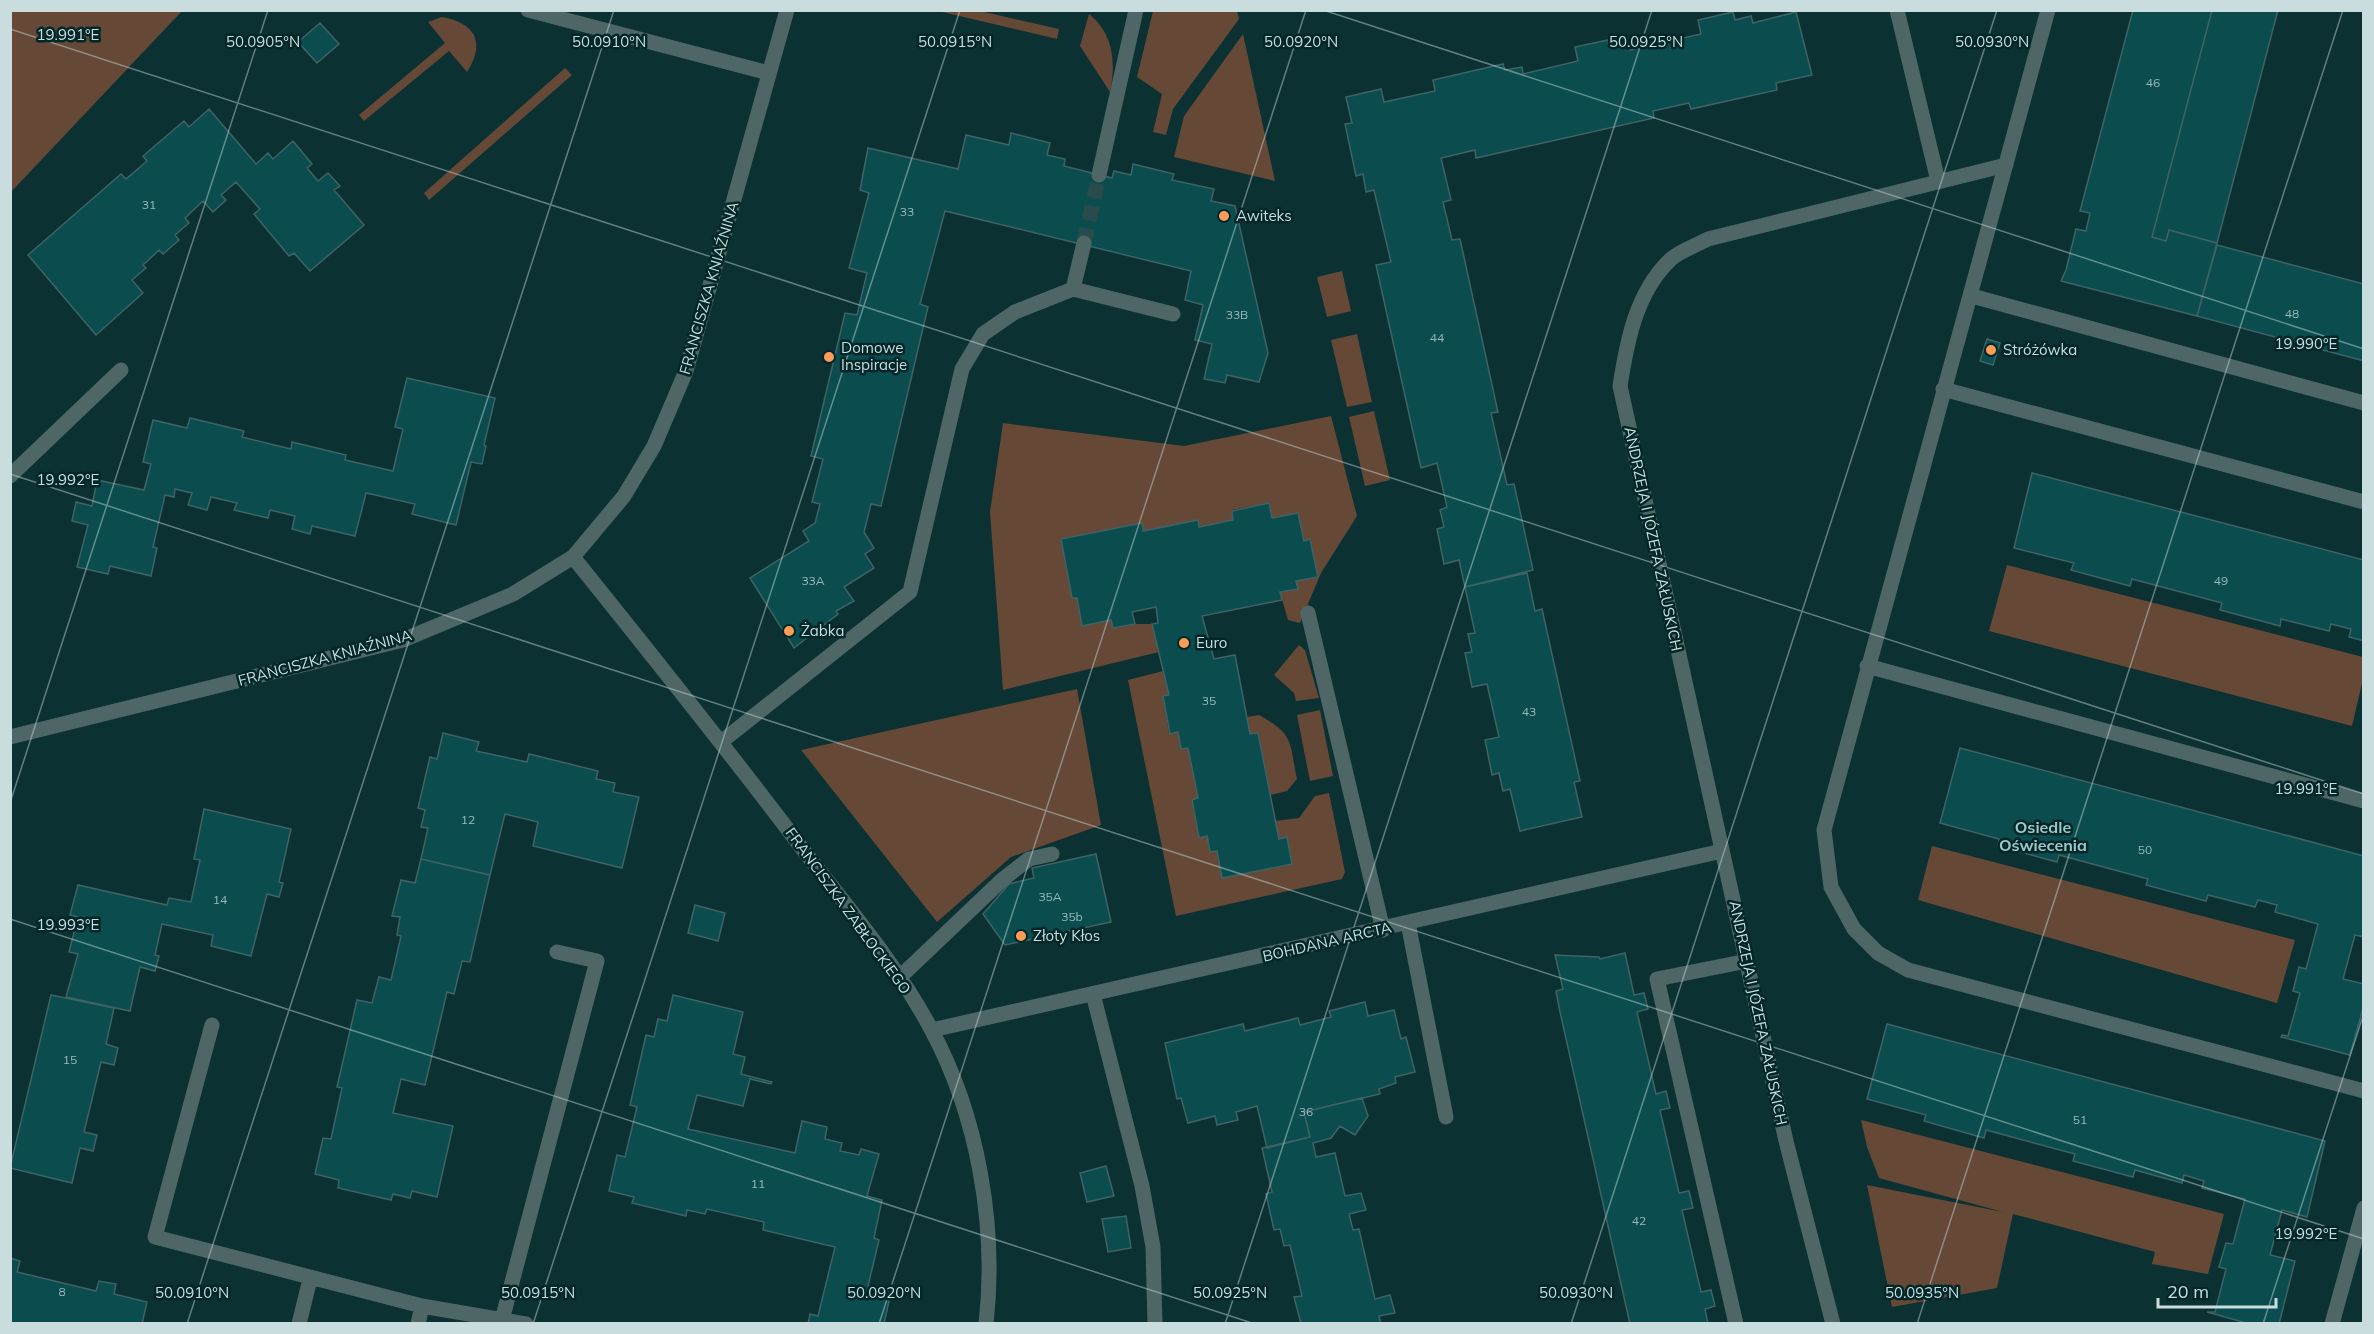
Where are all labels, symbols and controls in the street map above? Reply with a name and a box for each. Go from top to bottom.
text: 19.991°E [37,25,100,44]
text: 50.0905°N [226,32,300,51]
text: 50.0910°N [572,32,646,51]
text: 50.0915°N [918,32,992,51]
text: 50.0920°N [1264,32,1338,51]
text: 50.0925°N [1609,32,1683,51]
text: 50.0930°N [1955,32,2029,51]
house number: 46 [2146,75,2160,90]
house number: 31 [142,197,156,212]
street label: FRANCISZKA KNIAŹNINA [675,199,742,377]
house number: 33 [900,204,914,219]
place label: Awiteks [1236,206,1292,225]
marker: Awiteks [1217,209,1231,223]
house number: 48 [2285,306,2299,321]
house number: 33B [1226,307,1248,322]
house number: 44 [1430,330,1444,345]
text: 19.990°E [2275,334,2338,353]
place label: Domowe Inspiracje [841,338,907,374]
place label: Stróżówka [2003,340,2077,359]
marker: Stróżówka [1984,343,1998,357]
marker: Domowe Inspiracje [822,350,836,364]
street label: ANDRZEJA I JÓZEFA ZAŁUSKICH [1620,425,1687,653]
text: 19.992°E [37,470,100,489]
house number: 33A [801,573,825,588]
house number: 49 [2214,573,2228,588]
place label: Żabka [801,621,844,640]
marker: Żabka [782,624,796,638]
street label: FRANCISZKA KNIAŹNINA [236,625,414,690]
place label: Euro [1196,633,1227,652]
marker: Euro [1177,636,1191,650]
house number: 35 [1202,693,1216,708]
house number: 43 [1522,704,1536,719]
text: 19.991°E [2275,779,2338,798]
house number: 12 [461,812,475,827]
district label: Osiedle Oświecenia [1999,817,2087,855]
street label: FRANCISZKA ZABŁOCKIEGO [782,824,915,998]
house number: 50 [2138,842,2152,857]
house number: 35A [1038,889,1062,904]
house number: 14 [213,892,227,907]
street label: ANDRZEJA I JÓZEFA ZAŁUSKICH [1725,899,1792,1127]
house number: 35b [1061,909,1083,924]
text: 19.993°E [37,915,100,934]
street label: BOHDANA ARCTA [1261,917,1393,966]
place label: Złoty Kłos [1033,926,1100,945]
marker: Złoty Kłos [1014,929,1028,943]
house number: 15 [63,1052,77,1067]
house number: 36 [1299,1104,1313,1119]
house number: 51 [2073,1112,2087,1127]
house number: 11 [751,1176,765,1191]
house number: 42 [1632,1213,1646,1228]
text: 19.992°E [2275,1224,2338,1243]
scale bar [2158,1271,2276,1309]
text: 20 m [2167,1280,2209,1303]
text: 50.0910°N [155,1283,229,1302]
text: 50.0915°N [501,1283,575,1302]
text: 50.0920°N [847,1283,921,1302]
text: 50.0925°N [1193,1283,1267,1302]
text: 50.0930°N [1539,1283,1613,1302]
text: 50.0935°N [1885,1283,1959,1302]
house number: 8 [58,1284,66,1299]

